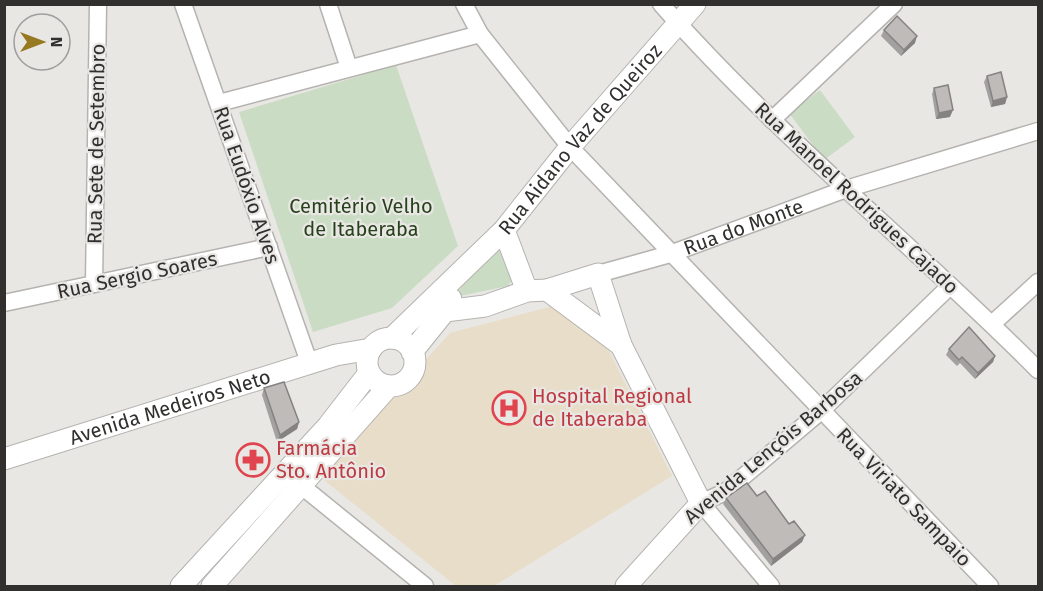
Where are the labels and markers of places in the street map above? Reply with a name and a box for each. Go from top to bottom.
place label: Hospital Regional de Itaberaba [532,384,692,431]
hospital icon: Hospital Regional de Itaberaba [491,390,527,426]
place label: Farmácia Sto. Antônio [276,436,386,483]
pharmacy icon: Farmácia Sto. Antônio [235,442,271,478]

